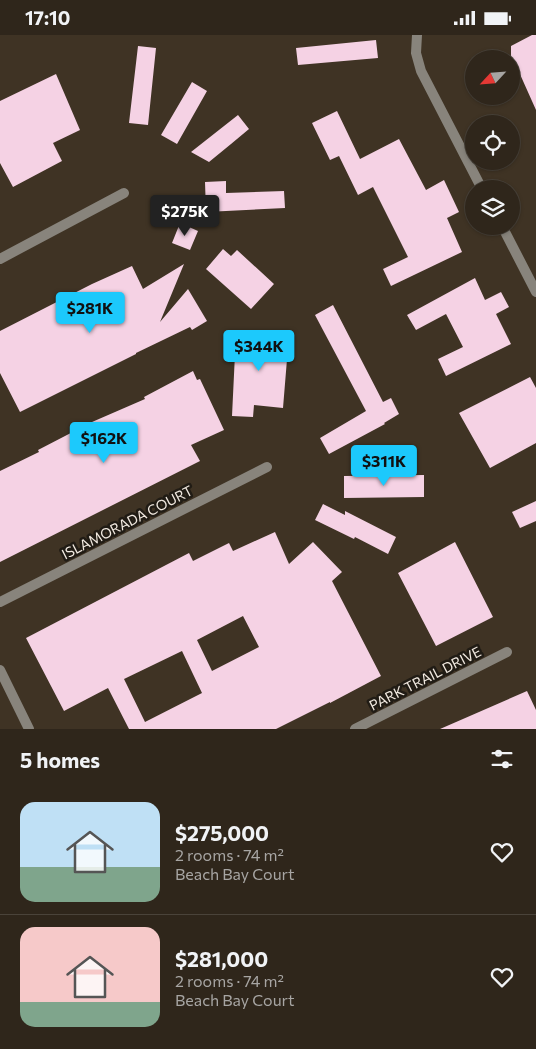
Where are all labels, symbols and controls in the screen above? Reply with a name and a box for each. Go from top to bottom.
text: 17:10 [25,6,70,29]
north arrow [465,50,520,105]
map controls [465,50,520,235]
button: locate [465,115,520,170]
button: layers [465,180,520,235]
pin: $275K [150,195,220,237]
text: $275K [161,201,209,220]
pin: $281K [55,291,125,334]
text: $281K [67,298,113,317]
pin: $344K [224,329,294,372]
text: $344K [234,336,284,355]
pin: $162K [69,421,139,464]
text: $162K [81,428,127,447]
pin: $311K [349,445,419,487]
text: $311K [362,451,406,470]
street label: ISLAMORADA COURT [59,482,195,562]
street label: PARK TRAIL DRIVE [366,642,484,714]
icon: filters [488,745,516,773]
text: 5 homes [20,747,100,772]
text: $275,000 [175,820,269,845]
icon: home [60,822,120,882]
icon: heart [488,838,516,866]
text: 2 rooms · 74 m² [175,845,284,864]
text: Beach Bay Court [175,864,295,883]
text: $281,000 [175,946,268,971]
icon: home [60,947,120,1007]
icon: heart [488,963,516,991]
text: 2 rooms · 74 m² [175,971,284,990]
text: Beach Bay Court [175,990,295,1009]

